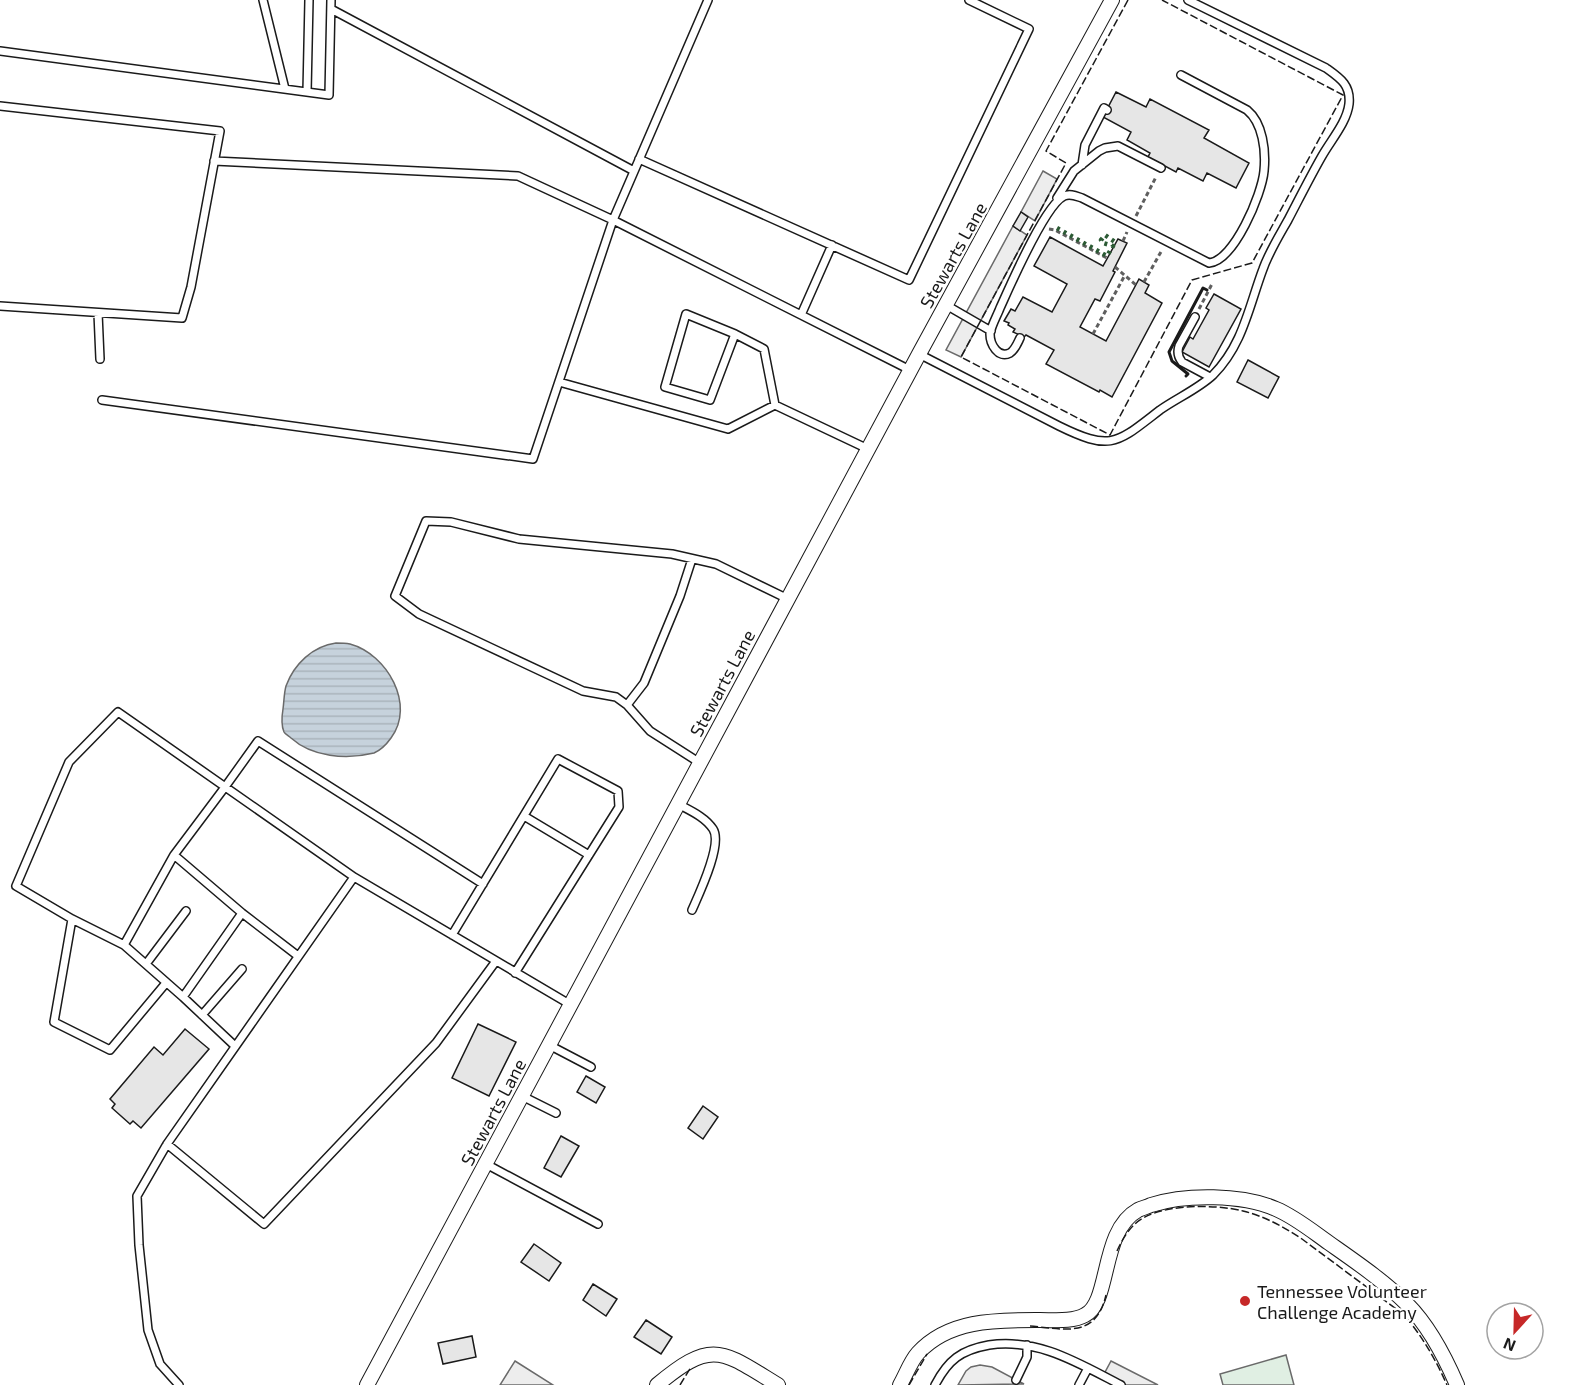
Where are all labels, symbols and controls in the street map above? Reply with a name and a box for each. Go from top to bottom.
street label: Stewarts Lane [915,198,991,312]
street label: Stewarts Lane [685,626,759,740]
street label: Stewarts Lane [456,1055,530,1169]
place label: Tennessee Volunteer Challenge Academy [1257,1280,1427,1323]
marker: Tennessee Volunteer Challenge Academy [1238,1294,1252,1308]
north arrow [1485,1301,1545,1361]
text: N [1500,1334,1518,1356]

